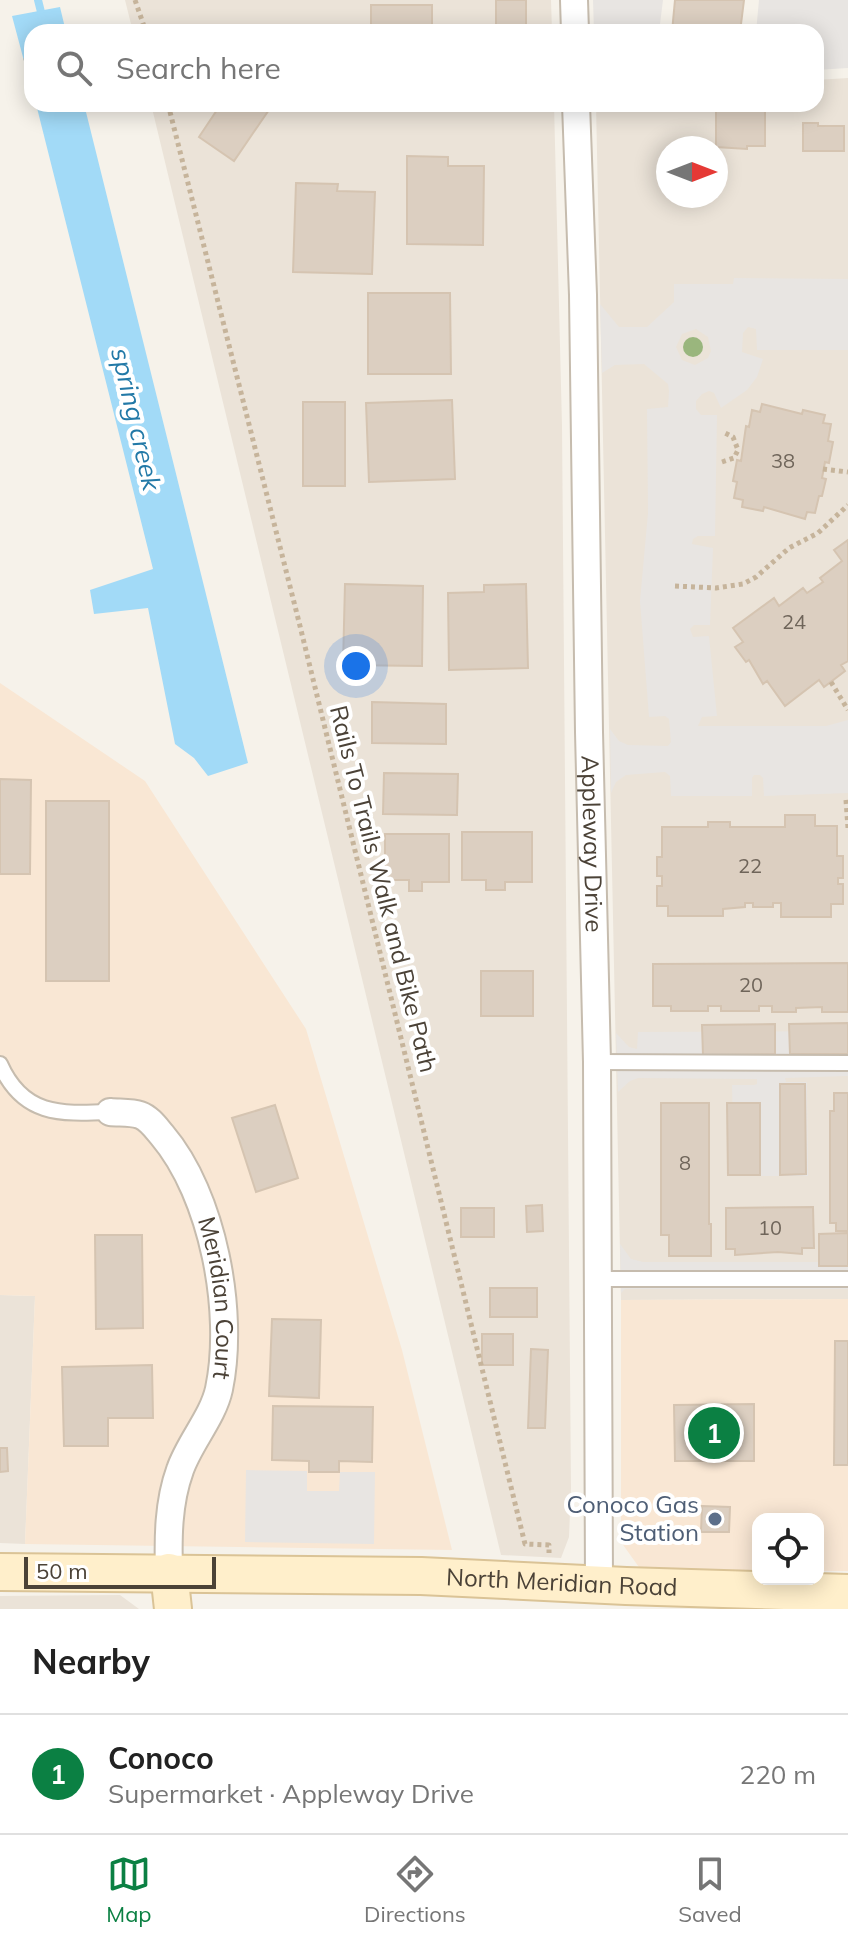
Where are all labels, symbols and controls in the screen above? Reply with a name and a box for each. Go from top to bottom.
search box [24,24,824,112]
icon: search [52,46,96,90]
text: Search here [116,49,281,87]
north arrow [656,136,728,208]
water label: spring creek [104,344,169,494]
house number: 38 [771,448,795,473]
house number: 24 [782,609,806,634]
your location [336,646,376,686]
street label: Rails To Trails Walk and Bike Path [324,702,444,1075]
street label: Appleway Drive [576,755,610,933]
house number: 22 [738,853,762,878]
house number: 20 [739,972,763,997]
house number: 8 [679,1150,691,1175]
street label: Meridian Court [192,1213,240,1382]
house number: 10 [758,1215,782,1240]
pin: 1 [688,1403,740,1463]
place label: Conoco Gas Station [566,1489,699,1547]
marker: Conoco Gas Station [706,1510,724,1528]
map controls [752,1513,824,1585]
button: locate [752,1513,824,1585]
scale bar [24,1553,216,1589]
text: 50 m [36,1557,87,1585]
street label: North Meridian Road [445,1561,678,1602]
text: Nearby [32,1640,150,1683]
text: Conoco [108,1739,214,1777]
text: 1 [50,1758,66,1791]
text: 220 m [740,1758,816,1791]
text: Supermarket · Appleway Drive [108,1777,474,1810]
tab: Map [106,1852,152,1928]
tab: Directions [364,1852,466,1928]
tab: Saved [678,1852,742,1928]

